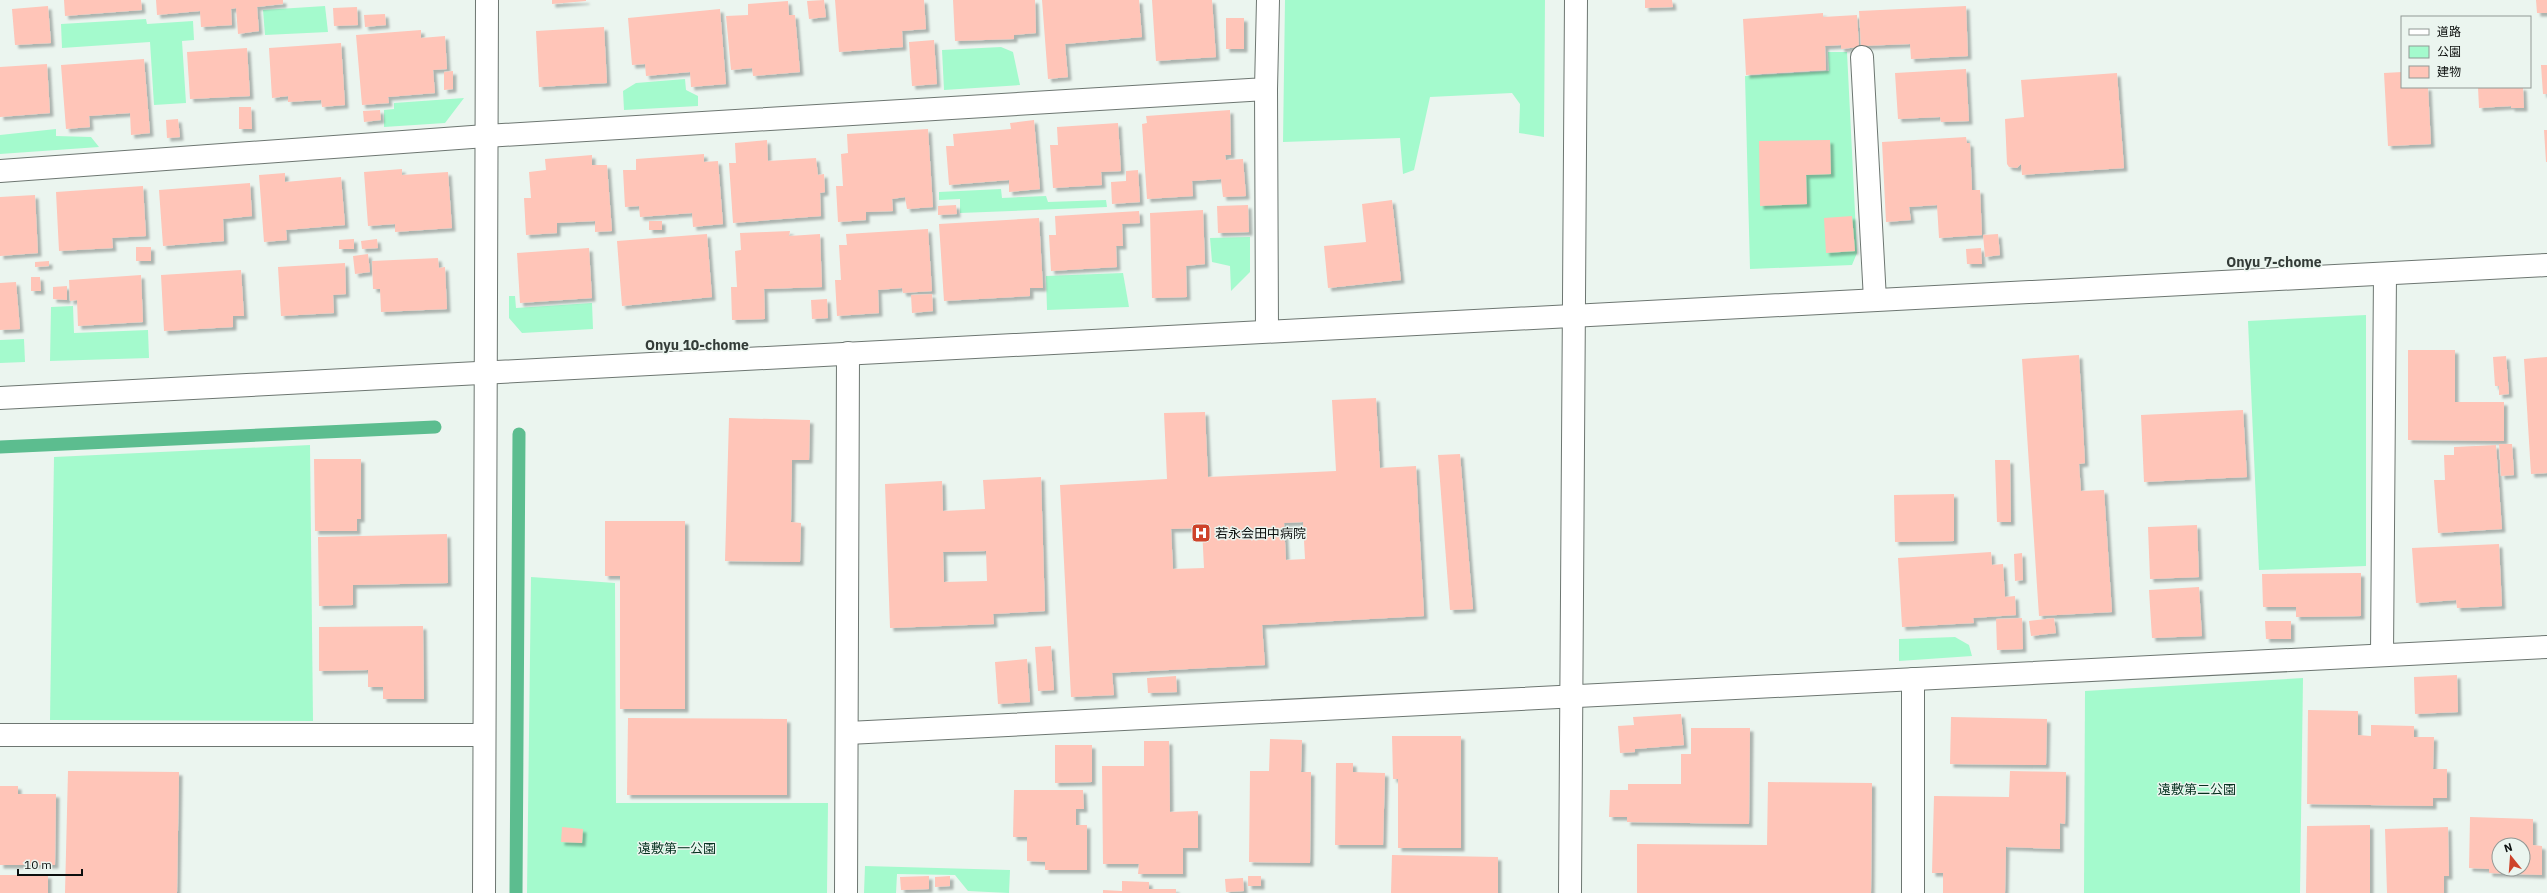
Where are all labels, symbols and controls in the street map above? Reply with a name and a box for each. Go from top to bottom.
legend [2401,16,2531,88]
text: 道路 [2437,24,2461,39]
text: 公園 [2437,44,2461,59]
text: 建物 [2437,64,2461,79]
district label: Onyu 7-chome [2226,253,2322,271]
district label: Onyu 10-chome [645,336,749,354]
hospital icon: 若永会田中病院 [1190,522,1212,544]
place label: 若永会田中病院 [1215,525,1306,542]
park label: 遠敷第二公園 [2158,781,2236,798]
north arrow [2491,837,2531,877]
park label: 遠敷第一公園 [638,840,716,857]
text: N [2502,840,2514,855]
scale bar [18,851,82,877]
text: 10 m [24,857,52,872]

